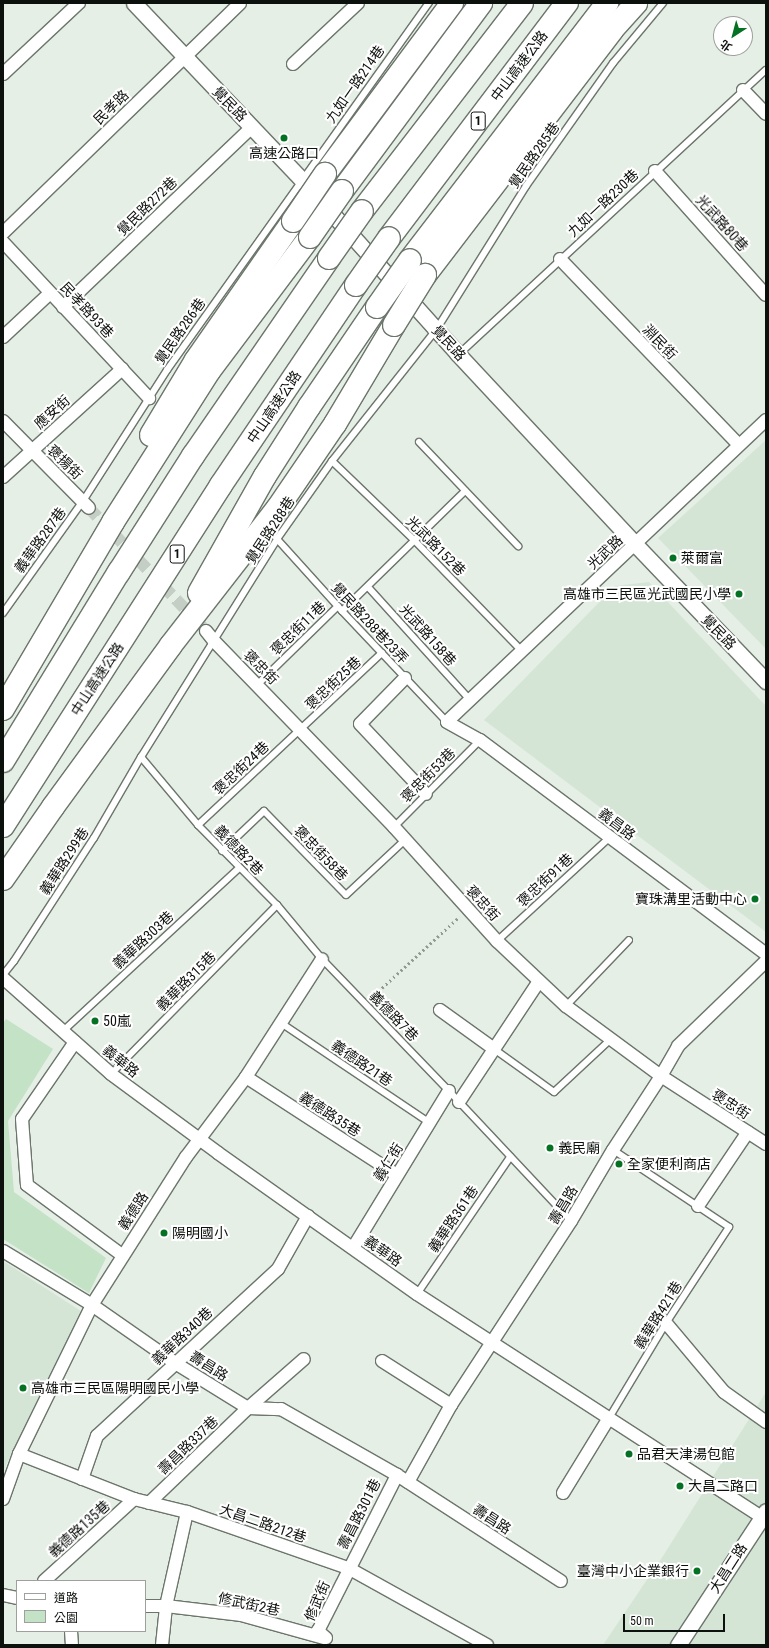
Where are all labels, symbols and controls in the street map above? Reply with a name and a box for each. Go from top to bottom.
north arrow [713,16,753,56]
street label: 中山高速公路 [487,27,551,105]
text: 北 [718,37,735,54]
street label: 九如一路214巷 [322,42,388,126]
street label: 覺民路 [209,83,251,125]
street label: 民孝路 [90,86,132,128]
road number: 1 [470,110,486,132]
street label: 覺民路285巷 [505,119,563,191]
marker: 高速公路口 [279,133,289,143]
place label: 高速公路口 [249,145,319,161]
street label: 九如一路230巷 [564,166,642,240]
street label: 覺民路272巷 [114,173,180,239]
street label: 光武路80巷 [692,191,752,255]
street label: 民孝路93巷 [57,279,117,341]
street label: 覺民路286巷 [151,295,209,367]
street label: 淵民街 [639,321,681,363]
street label: 覺民路 [429,322,469,364]
street label: 中山高速公路 [244,367,304,447]
street label: 應安街 [31,392,73,432]
street label: 褒揚街 [44,441,86,483]
street label: 覺民路288巷 [242,493,298,567]
street label: 義華路287巷 [11,504,69,576]
street label: 光武路152巷 [403,513,469,579]
street label: 光武路 [584,532,626,572]
road number: 1 [169,543,185,565]
place label: 萊爾富 [681,550,723,566]
marker: 萊爾富 [668,553,678,563]
street label: 覺民路288巷23弄 [328,579,412,667]
place label: 高雄市三民區光武國民小學 [563,586,731,602]
marker: 高雄市三民區光武國民小學 [734,589,744,599]
street label: 褒忠街11巷 [267,598,329,658]
street label: 光武路158巷 [396,601,460,669]
street label: 覺民路 [698,611,740,653]
street label: 中山高速公路 [67,639,127,719]
street label: 褒忠街 [240,646,282,688]
street label: 褒忠街25巷 [302,653,364,713]
street label: 褒忠街24巷 [210,738,272,798]
street label: 褒忠街53巷 [397,744,459,806]
street label: 義昌路 [595,805,639,843]
street label: 義德路2巷 [211,822,267,878]
street label: 褒忠街58巷 [291,822,351,884]
street label: 義華路299巷 [36,824,92,898]
street label: 褒忠街91巷 [514,850,576,910]
street label: 褒忠街 [463,882,503,924]
place label: 寶珠溝里活動中心 [635,891,747,907]
marker: 寶珠溝里活動中心 [750,894,760,904]
street label: 義華路303巷 [109,908,177,972]
street label: 義華路315巷 [153,948,219,1014]
street label: 義德路7巷 [366,988,422,1044]
place label: 50嵐 [103,1013,131,1029]
marker: 50嵐 [90,1016,100,1026]
street label: 義德路21巷 [328,1037,396,1089]
street label: 義華路 [99,1041,143,1081]
street label: 褒忠街 [709,1086,753,1122]
street label: 義德路35巷 [296,1088,364,1140]
street label: 義仁街 [370,1140,406,1184]
place label: 義民廟 [558,1140,600,1156]
marker: 義民廟 [545,1143,555,1153]
place label: 全家便利商店 [627,1156,711,1172]
marker: 全家便利商店 [614,1159,624,1169]
street label: 義華路361巷 [425,1182,481,1256]
street label: 壽昌路 [545,1183,581,1227]
street label: 義德路 [115,1189,151,1233]
place label: 陽明國小 [172,1225,228,1241]
marker: 陽明國小 [159,1228,169,1238]
street label: 義華路 [361,1232,405,1270]
street label: 義華路421巷 [631,1278,685,1352]
street label: 義華路340巷 [148,1304,216,1368]
street label: 壽昌路 [187,1348,231,1384]
place label: 高雄市三民區陽明國民小學 [31,1380,199,1396]
marker: 高雄市三民區陽明國民小學 [18,1383,28,1393]
street label: 壽昌路337巷 [155,1412,221,1478]
place label: 品君天津湯包館 [637,1446,735,1462]
marker: 品君天津湯包館 [624,1449,634,1459]
street label: 壽昌路301巷 [334,1476,384,1552]
place label: 大昌二路口 [688,1478,758,1494]
marker: 大昌二路口 [675,1481,685,1491]
street label: 義德路135巷 [45,1497,113,1561]
street label: 大昌二路212巷 [217,1500,309,1546]
street label: 壽昌路 [470,1501,514,1537]
street label: 大昌二路 [706,1540,750,1596]
place label: 臺灣中小企業銀行 [577,1563,689,1579]
marker: 臺灣中小企業銀行 [692,1566,702,1576]
street label: 修武街 [301,1578,333,1624]
legend [16,1580,146,1632]
street label: 修武街2巷 [216,1589,282,1619]
text: 道路 [54,1591,78,1605]
scale bar [625,1606,727,1632]
text: 公園 [54,1611,78,1625]
text: 50 m [630,1614,654,1628]

